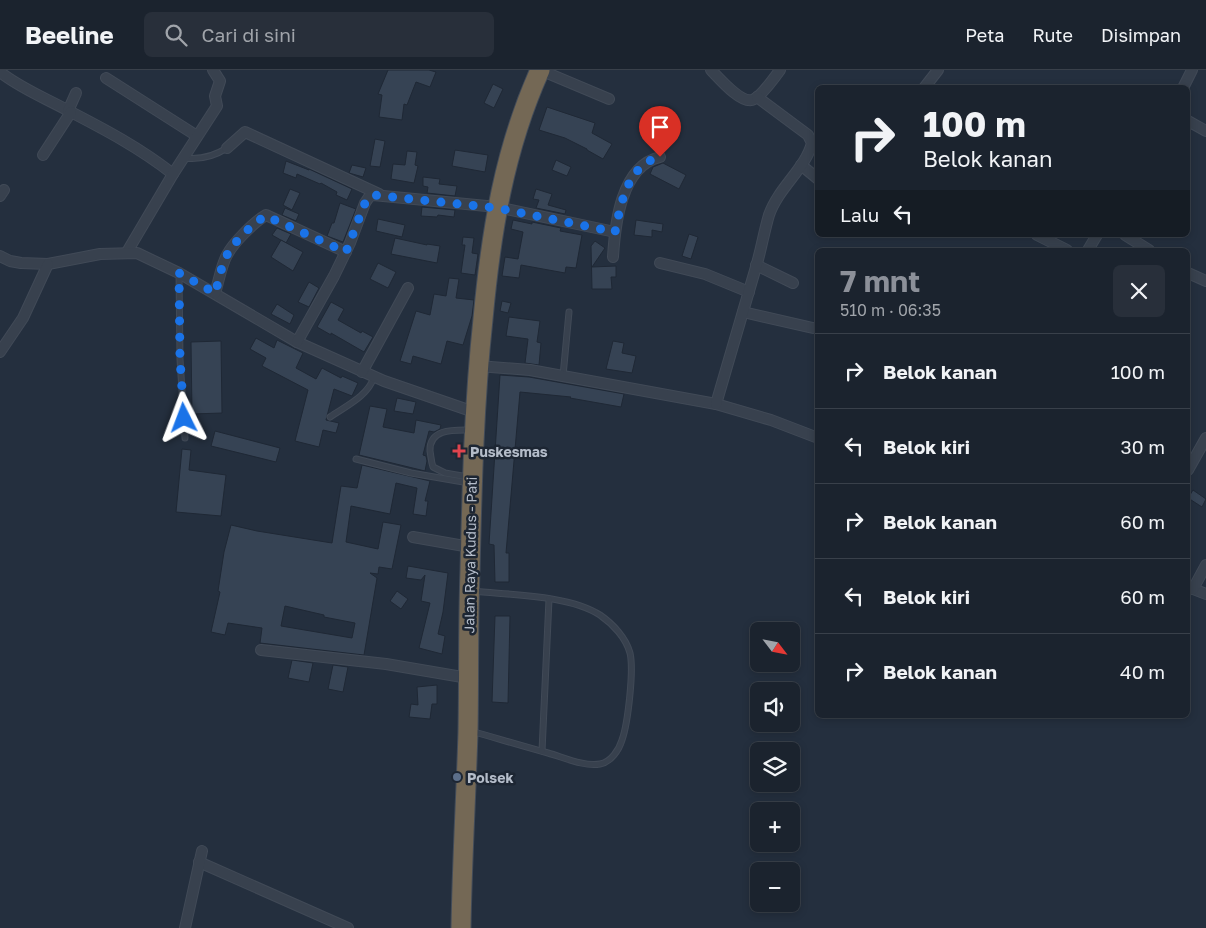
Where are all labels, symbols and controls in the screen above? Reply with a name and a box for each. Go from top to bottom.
search box [144,12,494,57]
text: Beeline [25,20,114,49]
icon: search [162,21,190,49]
text: Cari di sini [202,23,296,46]
text: Peta [965,24,1005,46]
text: Rute [1033,24,1073,46]
text: Disimpan [1101,24,1181,46]
text: 100 m [923,103,1026,145]
icon: right [840,105,905,170]
pin [639,106,681,157]
icon: arrive [646,113,674,141]
text: Belok kanan [923,145,1053,172]
icon: left [889,200,917,228]
text: Lalu [840,203,879,226]
text: 7 mnt [840,263,920,299]
button: close [1113,265,1165,317]
text: 510 m · 06:35 [840,300,941,320]
icon: right [840,357,868,385]
text: Belok kanan [883,360,997,383]
text: 100 m [1111,360,1165,383]
position arrow [157,391,209,443]
icon: left [840,432,868,460]
text: Belok kiri [883,435,970,458]
text: 30 m [1121,435,1165,458]
place label: Puskesmas [470,443,548,460]
marker: Puskesmas [452,444,466,458]
street label: Jalan Raya Kudus - Pati [460,476,480,634]
icon: right [840,507,868,535]
text: Belok kanan [883,510,997,533]
text: 60 m [1120,510,1165,533]
icon: left [840,582,868,610]
text: Belok kiri [883,585,970,608]
text: 60 m [1120,585,1165,608]
north arrow [750,622,800,672]
map controls [750,622,800,912]
icon: right [840,657,868,685]
text: Belok kanan [883,660,997,683]
text: 40 m [1120,660,1165,683]
button: sound [750,682,800,732]
button: layers [750,742,800,792]
place label: Polsek [467,769,514,786]
marker: Polsek [451,771,463,783]
button: + [750,802,800,852]
button: − [750,862,800,912]

